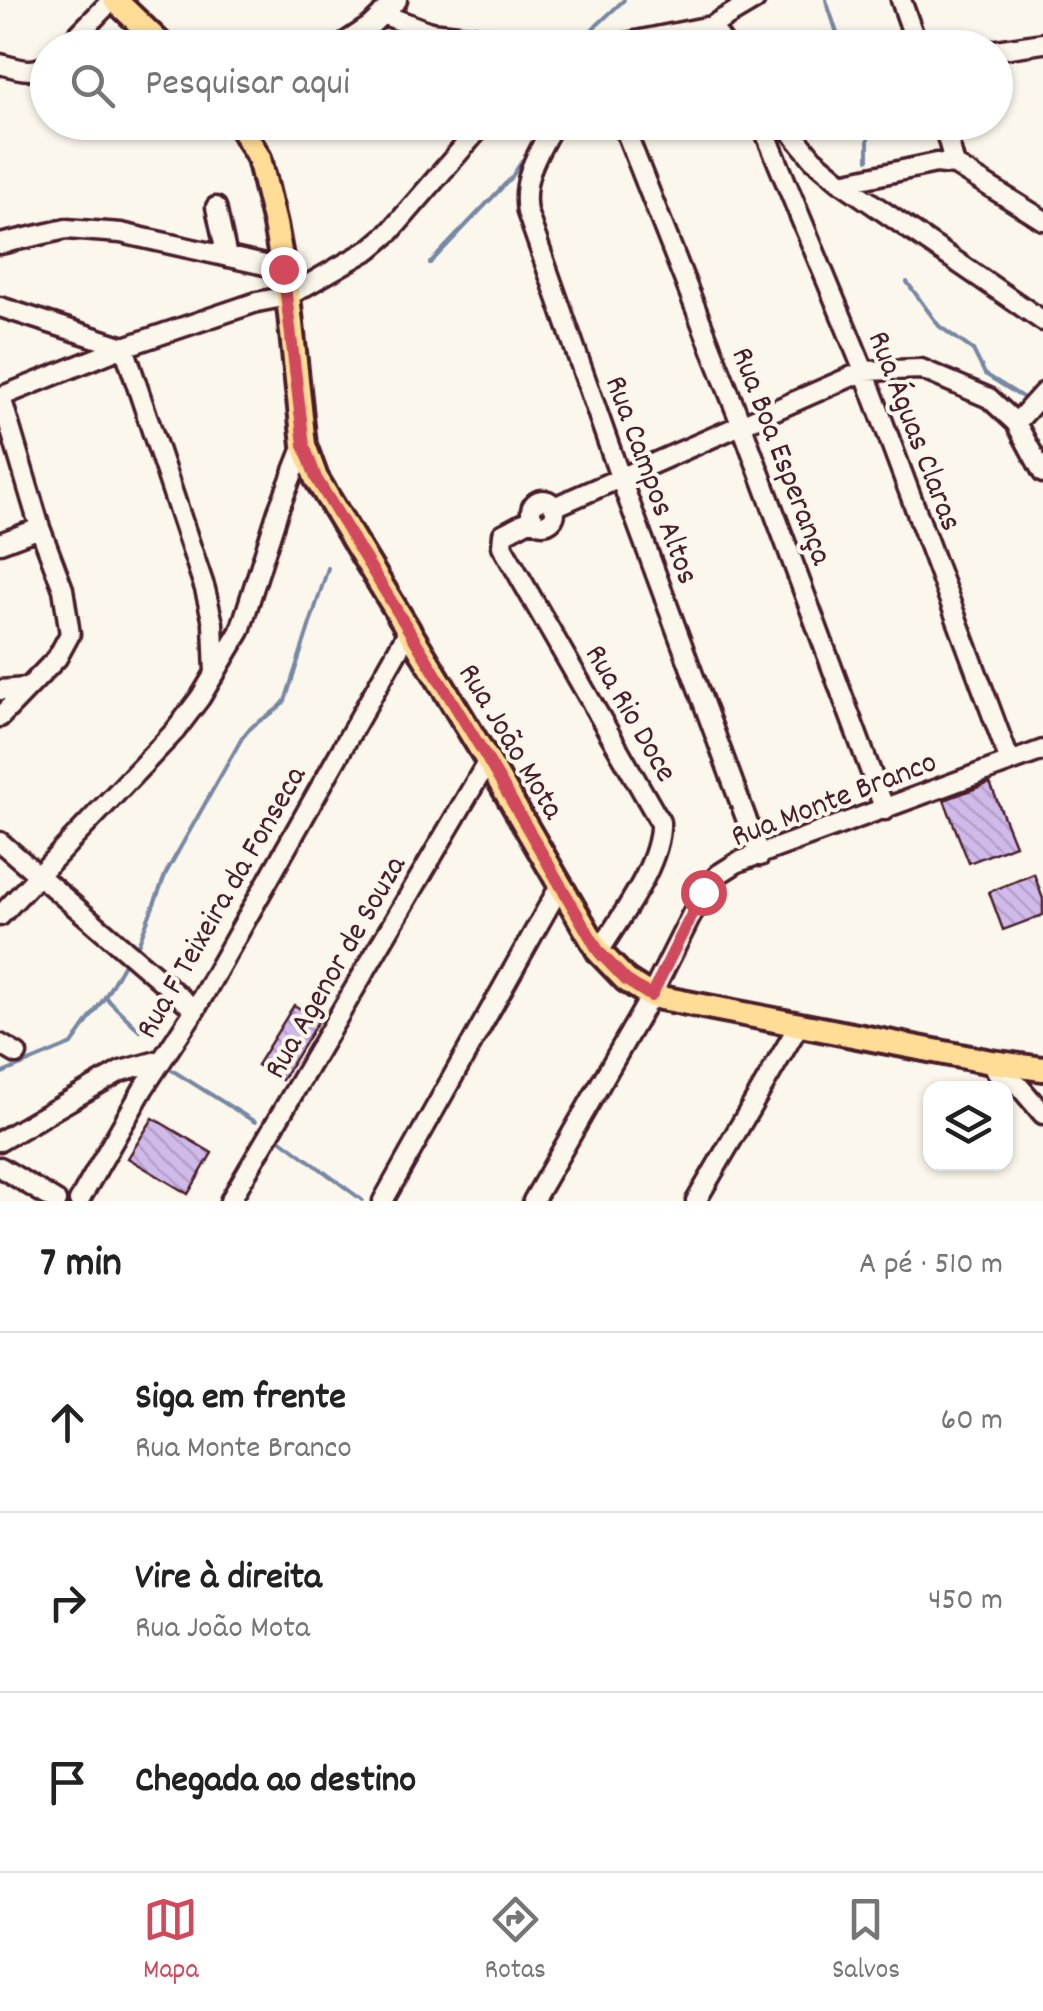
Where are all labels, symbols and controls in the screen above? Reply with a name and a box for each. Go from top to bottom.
search box [30,30,1013,140]
icon: search [65,58,120,113]
text: Pesquisar aqui [145,58,350,113]
route end [261,247,307,293]
street label: Rua Águas Claras [853,325,972,538]
street label: Rua Boa Esperança [717,341,842,573]
street label: Rua Campos Altos [590,370,708,591]
street label: Rua Rio Doce [571,637,687,792]
street label: Rua João Mota [444,656,574,830]
street label: Rua Monte Branco [725,741,944,862]
street label: Rua F Teixeira da Fonseca [126,758,321,1048]
street label: Rua Agenor de Souza [255,847,421,1089]
route start [681,870,727,916]
map controls [923,1081,1013,1171]
button: layers [923,1081,1013,1171]
text: 7 min [40,1236,122,1296]
text: A pé · 510 m [859,1243,1003,1289]
text: Siga em frente [135,1372,346,1427]
icon: ahead [40,1395,95,1450]
text: 60 m [941,1399,1003,1445]
text: Rua Monte Branco [135,1427,352,1473]
text: Vire à direita [135,1552,322,1607]
icon: right [40,1575,95,1630]
text: 450 m [928,1579,1003,1625]
text: Rua João Mota [135,1607,310,1653]
icon: arrive [40,1755,95,1810]
text: Chegada ao destino [135,1755,416,1810]
tab: Mapa [143,1892,199,1992]
tab: Rotas [485,1892,546,1992]
tab: Salvos [832,1892,900,1992]

